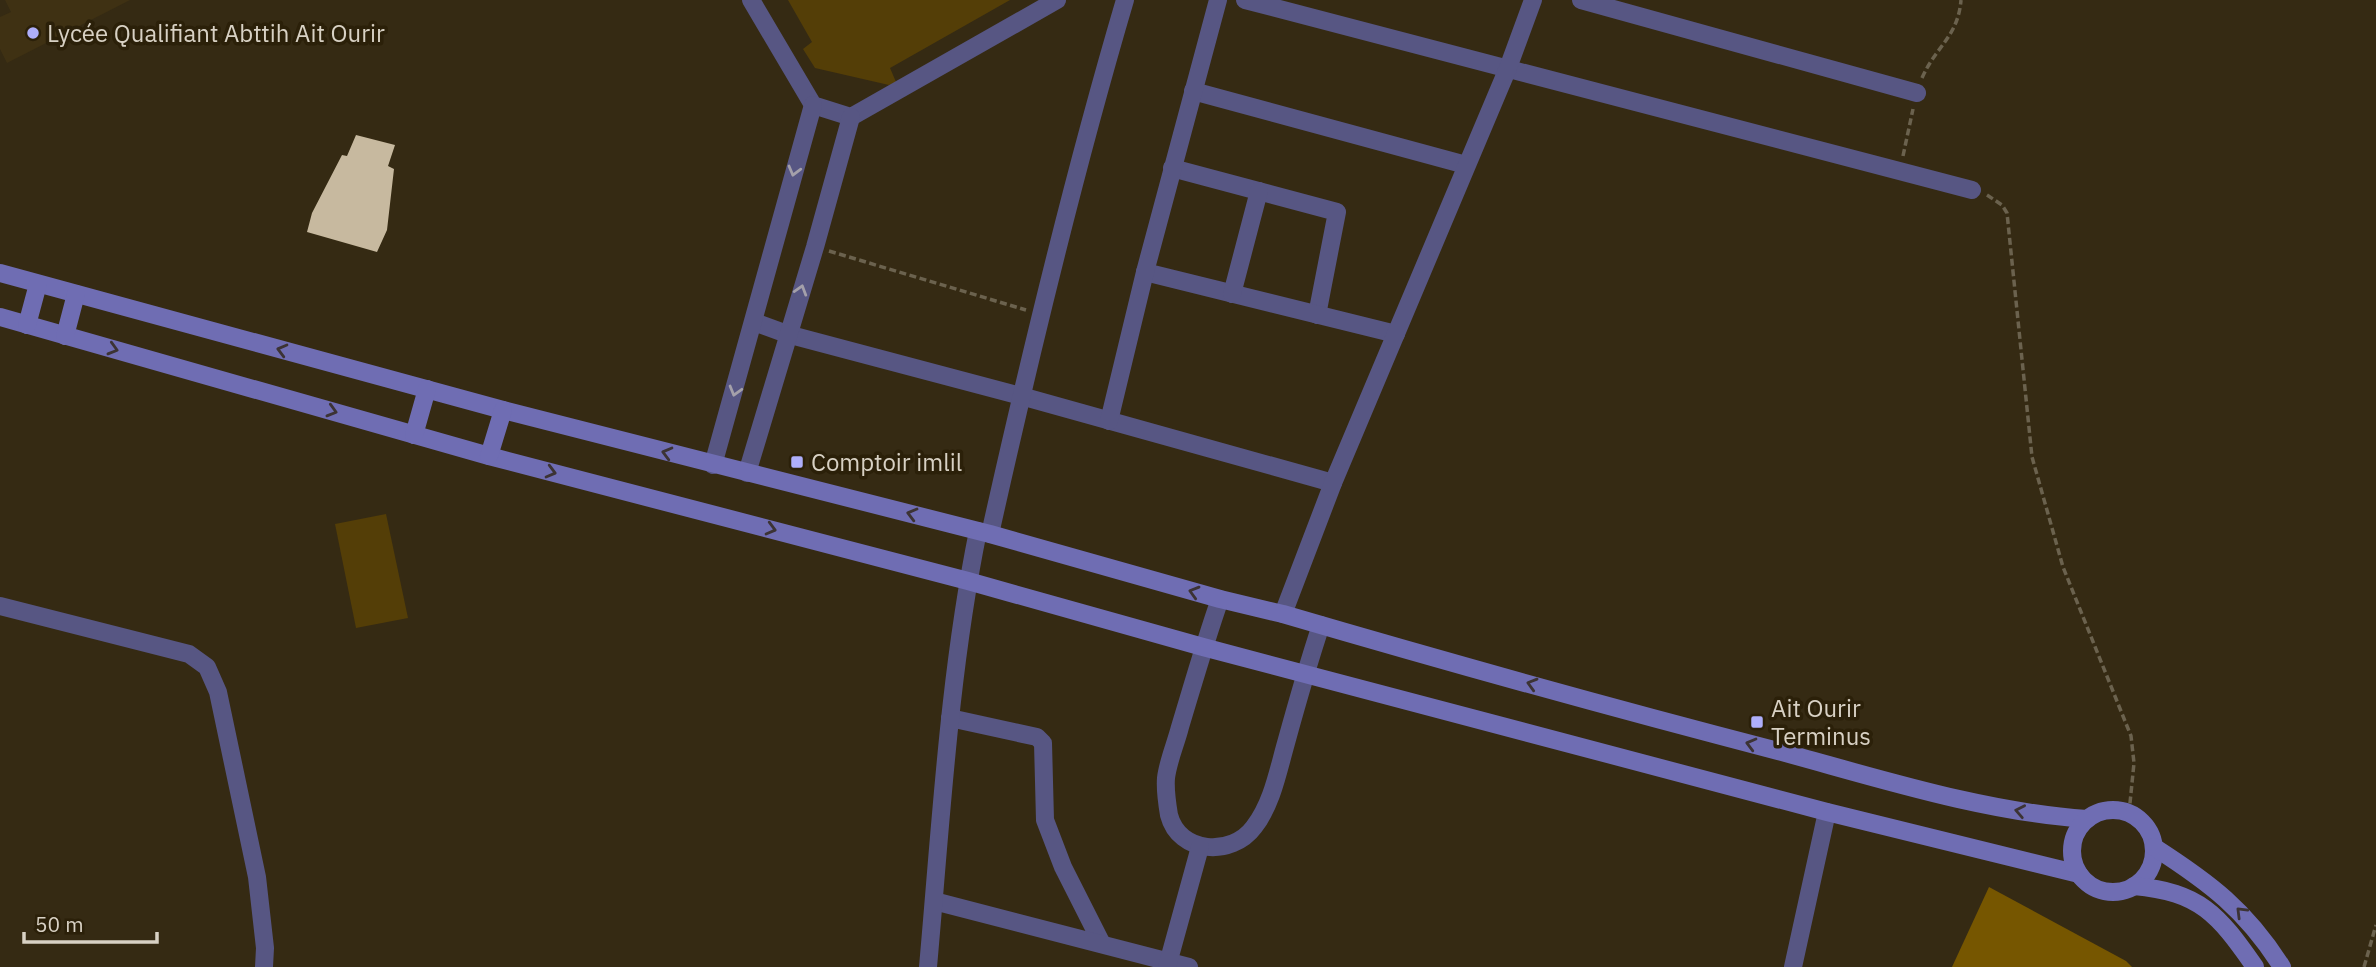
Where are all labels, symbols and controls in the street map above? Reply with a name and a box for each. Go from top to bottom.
place label: Lycée Qualifiant Abttih Ait Ourir [47,17,385,49]
marker: Lycée Qualifiant Abttih Ait Ourir [25,25,41,41]
one-way arrow [788,165,803,177]
one-way arrow [793,285,807,297]
one-way arrow [107,341,119,356]
one-way arrow [276,344,288,358]
one-way arrow [728,384,743,396]
one-way arrow [325,403,337,418]
place label: Comptoir imlil [811,446,962,478]
one-way arrow [661,447,673,461]
marker: Comptoir imlil [789,454,805,470]
one-way arrow [545,464,557,478]
one-way arrow [906,507,918,522]
one-way arrow [765,521,777,535]
one-way arrow [1189,586,1201,600]
one-way arrow [1526,678,1538,693]
place label: Ait Ourir Terminus [1771,692,1871,752]
marker: Ait Ourir Terminus [1749,714,1765,730]
one-way arrow [1745,738,1757,753]
one-way arrow [2014,804,2026,819]
scale bar [24,900,158,944]
one-way arrow [2237,908,2250,921]
text: 50 m [35,910,84,938]

